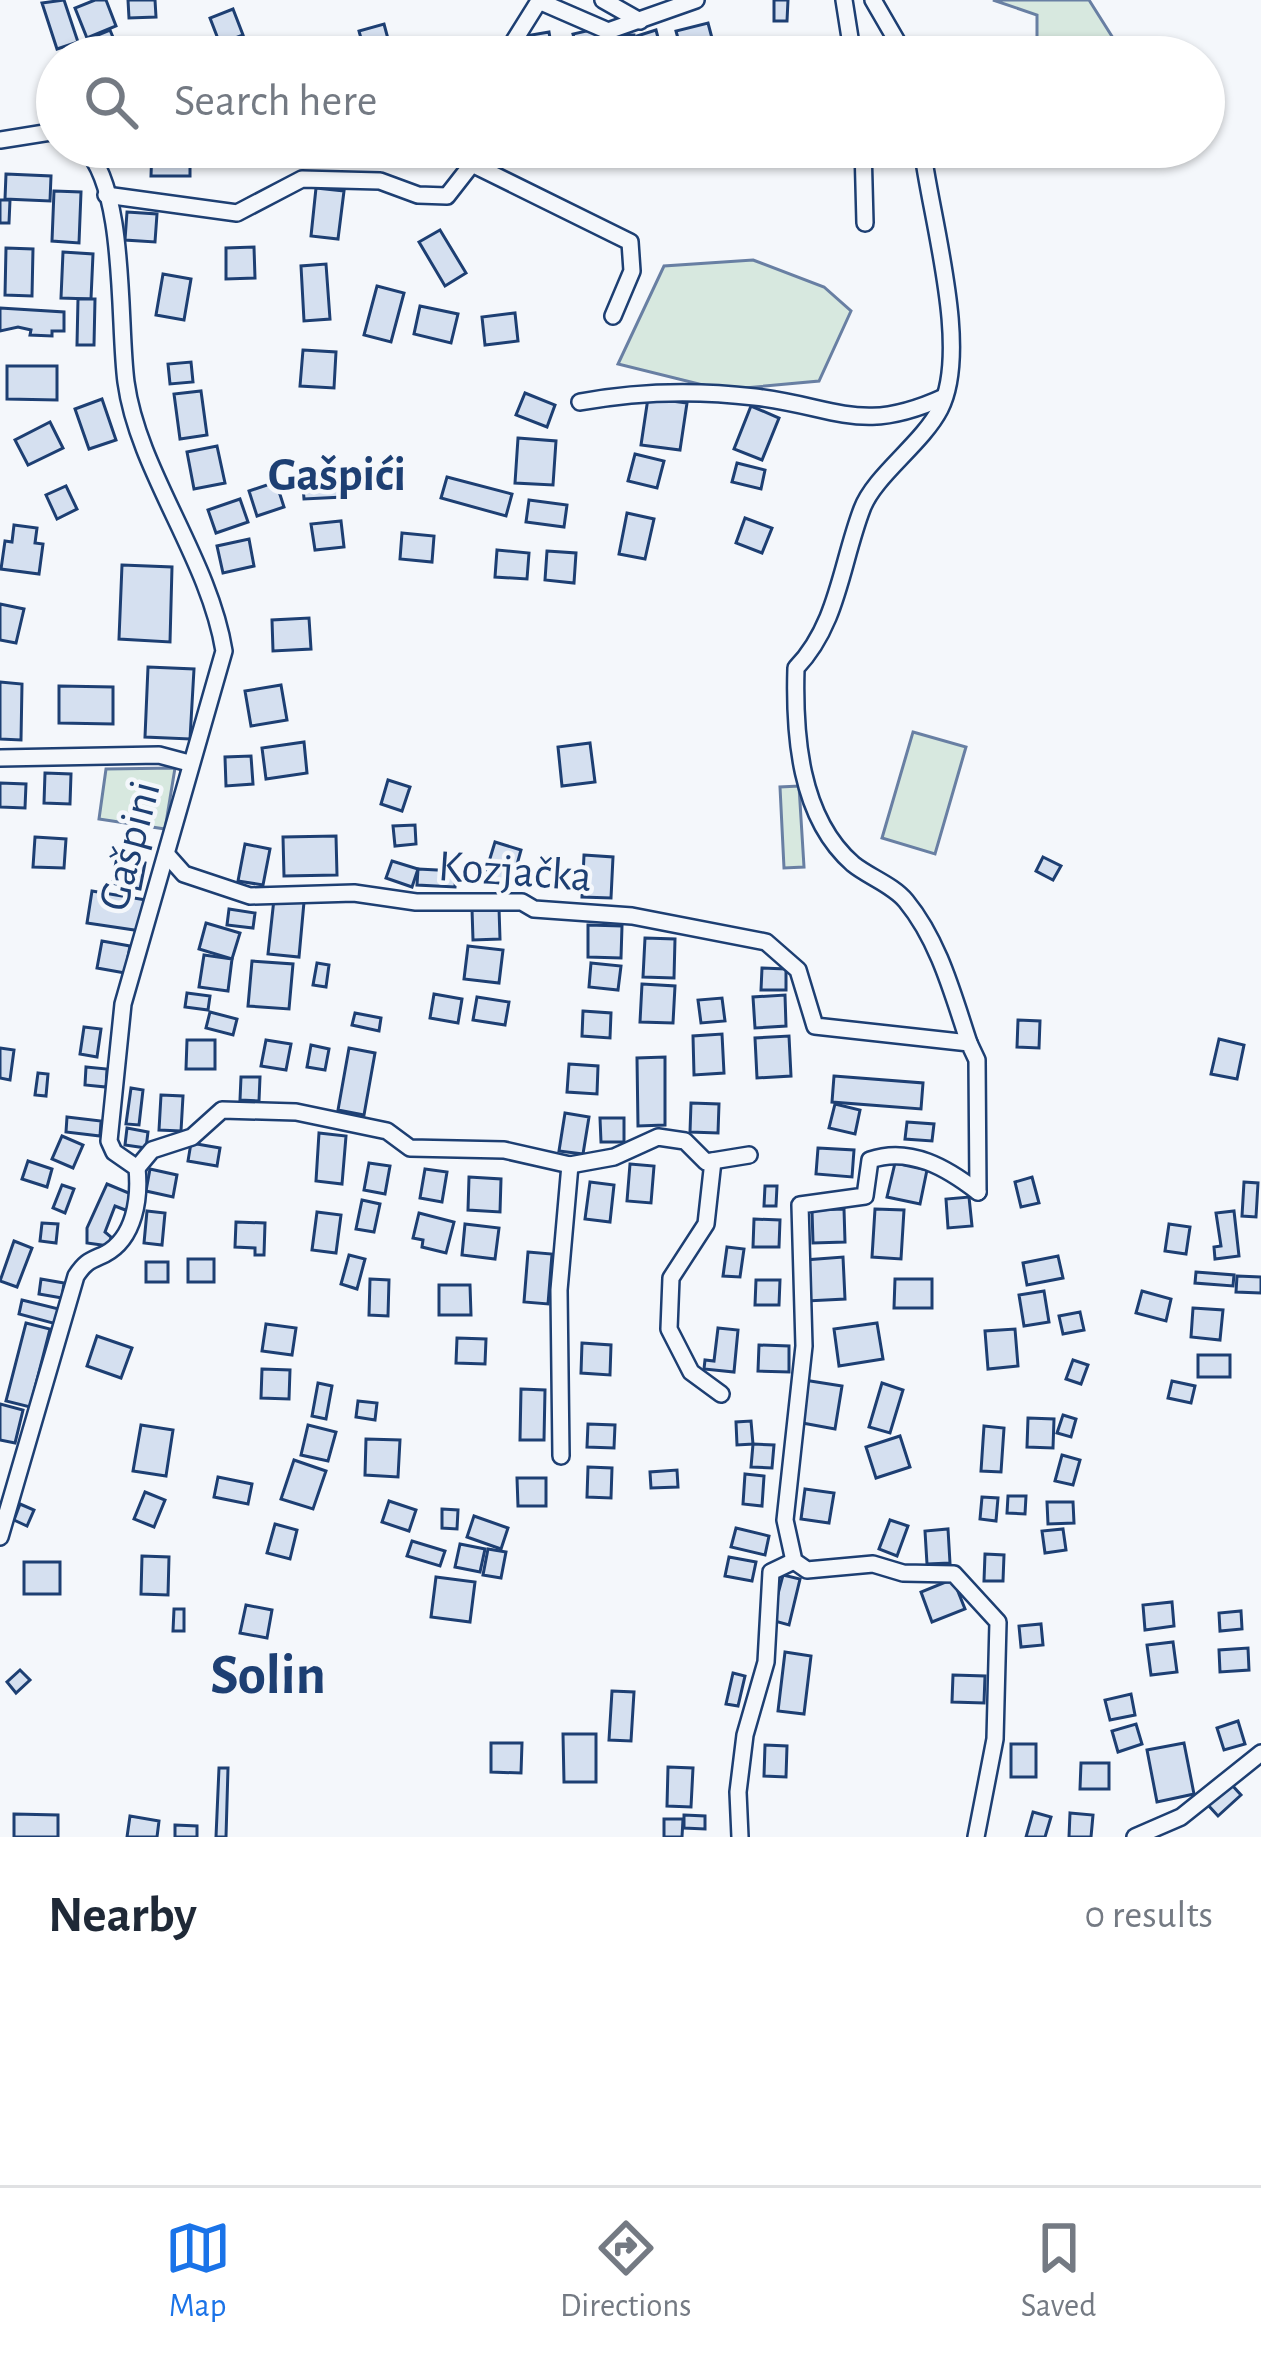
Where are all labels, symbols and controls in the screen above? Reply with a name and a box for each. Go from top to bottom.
search box [36,36,1225,168]
icon: search [78,69,144,135]
text: Search here [174,79,377,124]
district label: Gašpići [268,452,406,500]
street label: Gašpini [91,776,169,916]
street label: Kozjačka [437,844,593,900]
district label: Solin [210,1647,326,1704]
text: Nearby [48,1890,197,1941]
text: 0 results [1085,1896,1213,1935]
tab: Map [165,2215,231,2327]
tab: Directions [560,2215,691,2327]
tab: Saved [1021,2215,1096,2327]

